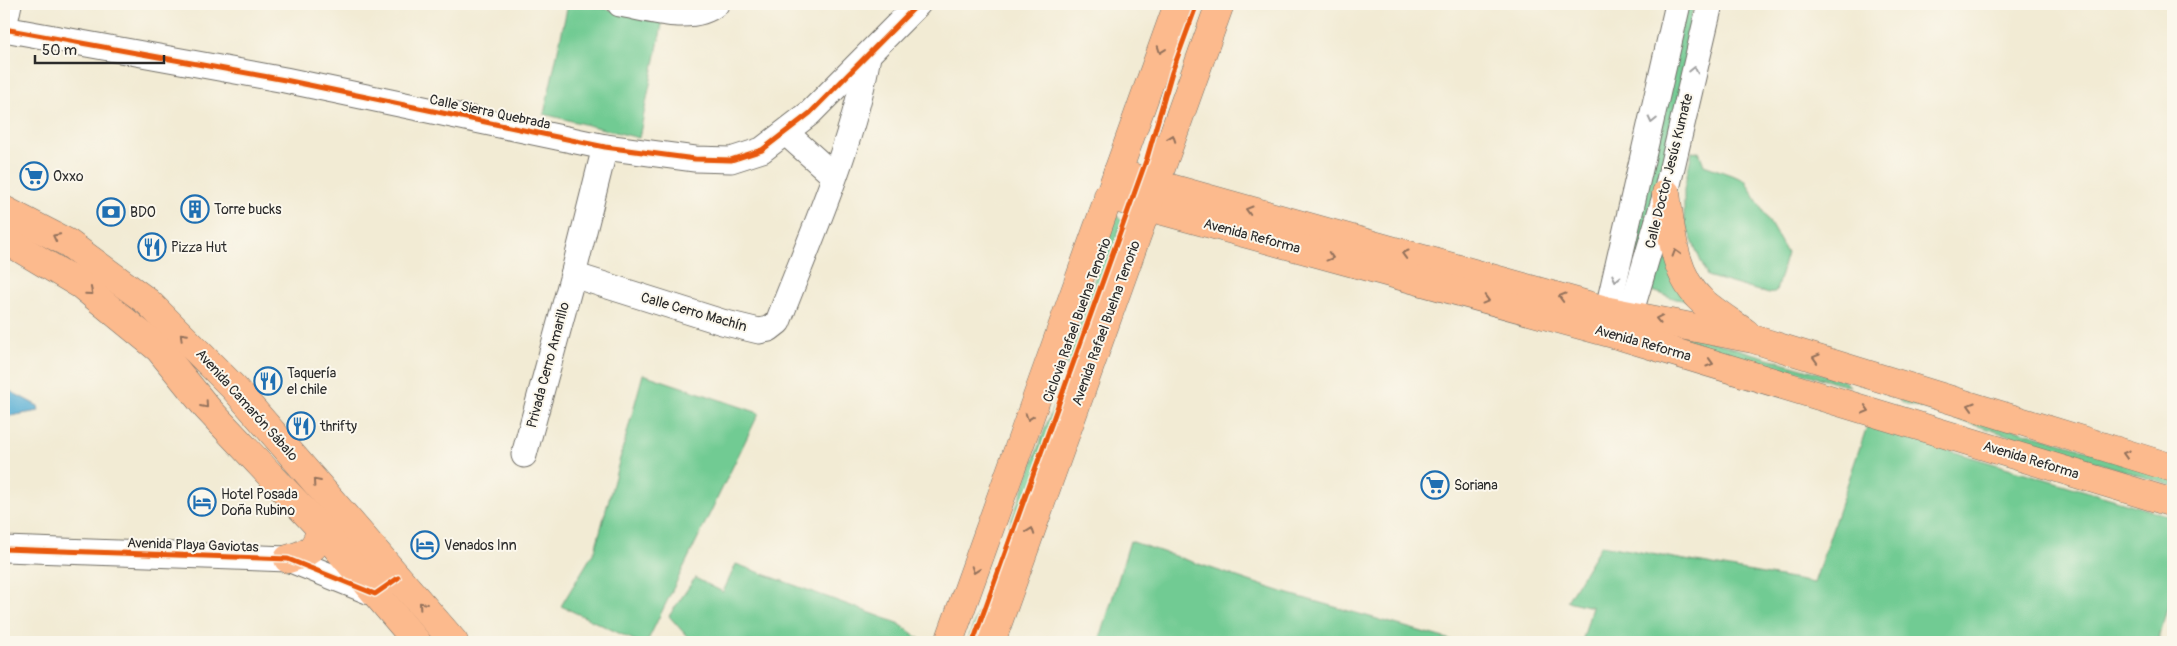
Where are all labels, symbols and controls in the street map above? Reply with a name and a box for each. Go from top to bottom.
scale bar [35,32,164,64]
text: 50 m [42,41,77,60]
one-way arrow [1157,45,1167,53]
one-way arrow [1688,66,1699,75]
street label: Calle Sierra Quebrada [428,91,552,133]
street label: Calle Doctor Jesús Kumate [1642,92,1696,250]
one-way arrow [1647,115,1658,124]
one-way arrow [1166,135,1176,143]
supermarket icon: Oxxo [19,161,49,191]
place label: Oxxo [53,168,84,185]
building icon: Torre bucks [180,194,210,224]
bank icon: BDO [96,197,126,227]
place label: Torre bucks [214,201,282,218]
place label: BDO [130,204,156,221]
one-way arrow [1245,206,1253,216]
street label: Avenida Reforma [1202,215,1302,257]
restaurant icon: Pizza Hut [137,232,167,262]
one-way arrow [52,233,61,243]
street label: Ciclovia Rafael Buelna Tenorio [1039,235,1115,405]
street label: Avenida Rafael Buelna Tenorio [1068,238,1144,408]
place label: Pizza Hut [171,239,227,256]
one-way arrow [1401,249,1410,260]
one-way arrow [1672,250,1682,258]
one-way arrow [1325,251,1334,262]
one-way arrow [1611,274,1622,283]
one-way arrow [84,286,93,295]
street label: Calle Cerro Machín [639,289,749,335]
one-way arrow [1558,293,1566,303]
one-way arrow [1482,294,1490,304]
street label: Privada Cerro Amarillo [523,300,573,430]
one-way arrow [1654,314,1663,325]
street label: Avenida Reforma [1593,321,1693,365]
one-way arrow [180,333,189,342]
street label: Avenida Camarón Sábalo [192,346,302,465]
one-way arrow [1812,354,1821,364]
one-way arrow [1705,358,1714,368]
place label: Taquería el chile [287,365,336,398]
restaurant icon: Taquería el chile [253,366,283,396]
one-way arrow [200,399,208,408]
one-way arrow [1968,402,1976,412]
one-way arrow [1861,405,1869,415]
restaurant icon: thrifty [286,411,316,441]
one-way arrow [1025,412,1035,420]
place label: thrifty [319,418,357,435]
street label: Avenida Reforma [1981,437,2081,483]
one-way arrow [2123,450,2131,460]
supermarket icon: Soriana [1420,470,1450,500]
place label: Soriana [1454,477,1498,494]
one-way arrow [313,479,322,488]
place label: Hotel Posada Doña Rubino [221,486,298,519]
hotel icon: Hotel Posada Doña Rubino [187,487,217,517]
one-way arrow [1025,527,1035,535]
hotel icon: Venados Inn [410,530,440,560]
street label: Avenida Playa Gaviotas [127,534,260,556]
place label: Venados Inn [444,537,517,554]
one-way arrow [971,565,981,573]
one-way arrow [419,602,428,611]

